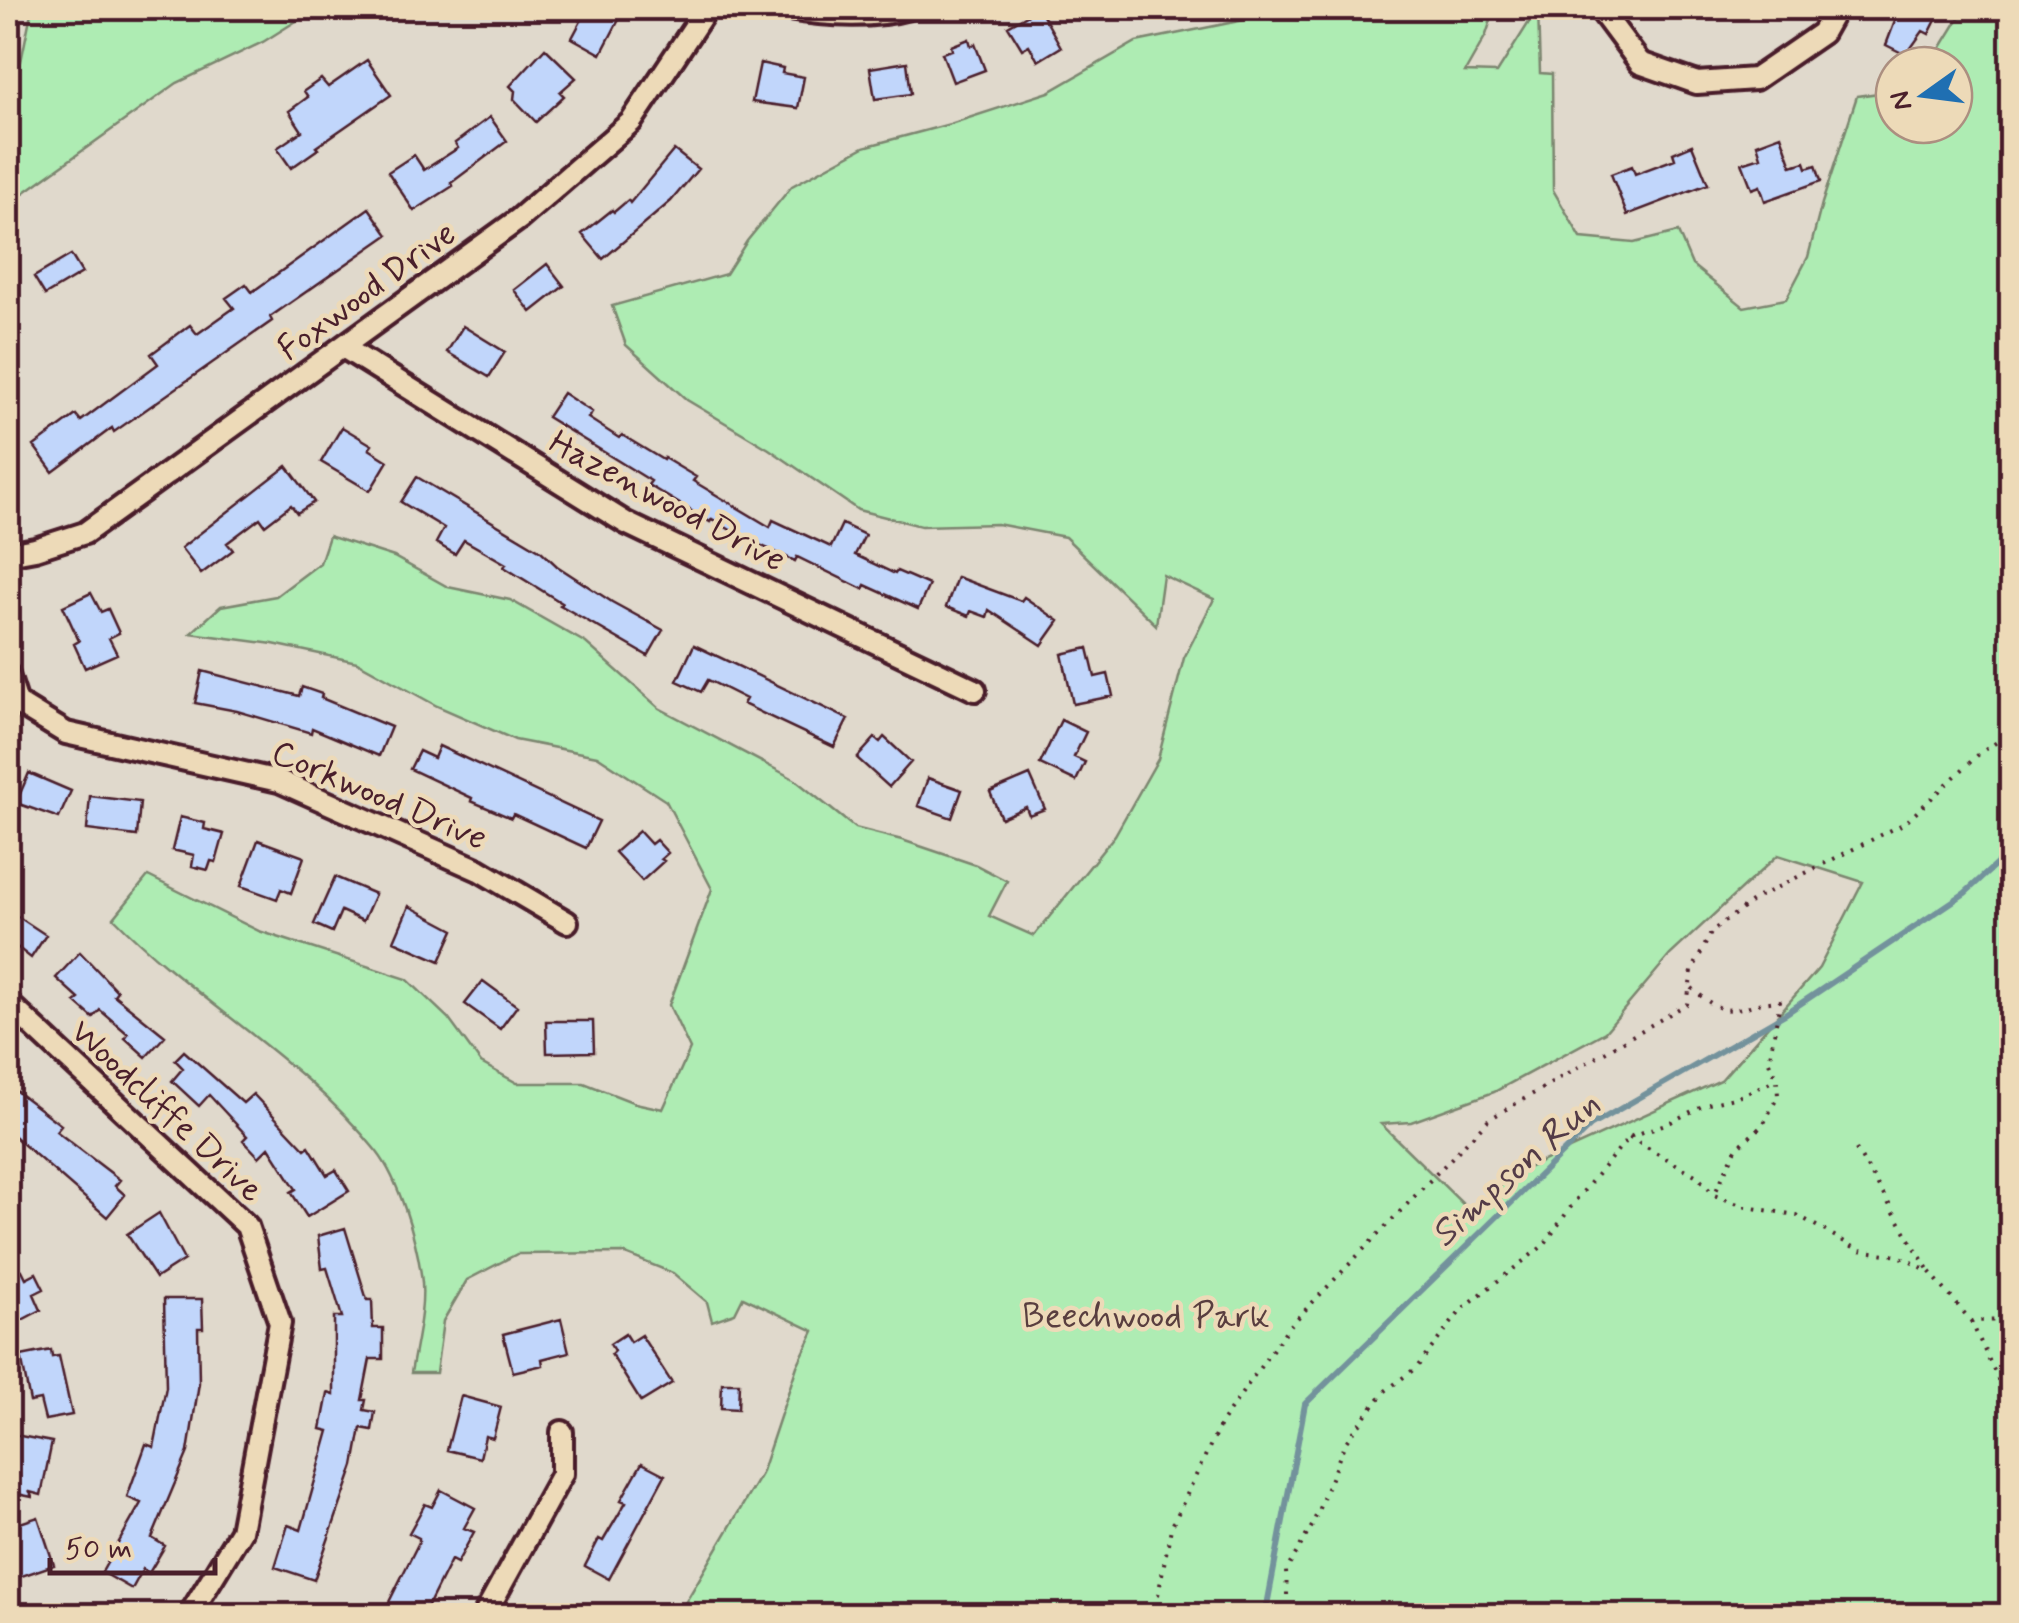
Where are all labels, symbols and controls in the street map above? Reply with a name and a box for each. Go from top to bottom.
north arrow [1874,45,1974,145]
text: N [1882,87,1922,114]
street label: Foxwood Drive [269,211,466,372]
street label: Hazenwood Drive [541,420,793,584]
street label: Corkwood Drive [265,730,494,862]
street label: Woodcliffe Drive [60,1010,273,1213]
water label: Simpson Run [1421,1081,1611,1259]
park label: Beechwood Park [1022,1294,1270,1340]
scale bar [50,1513,215,1575]
text: 50 m [65,1530,132,1569]

